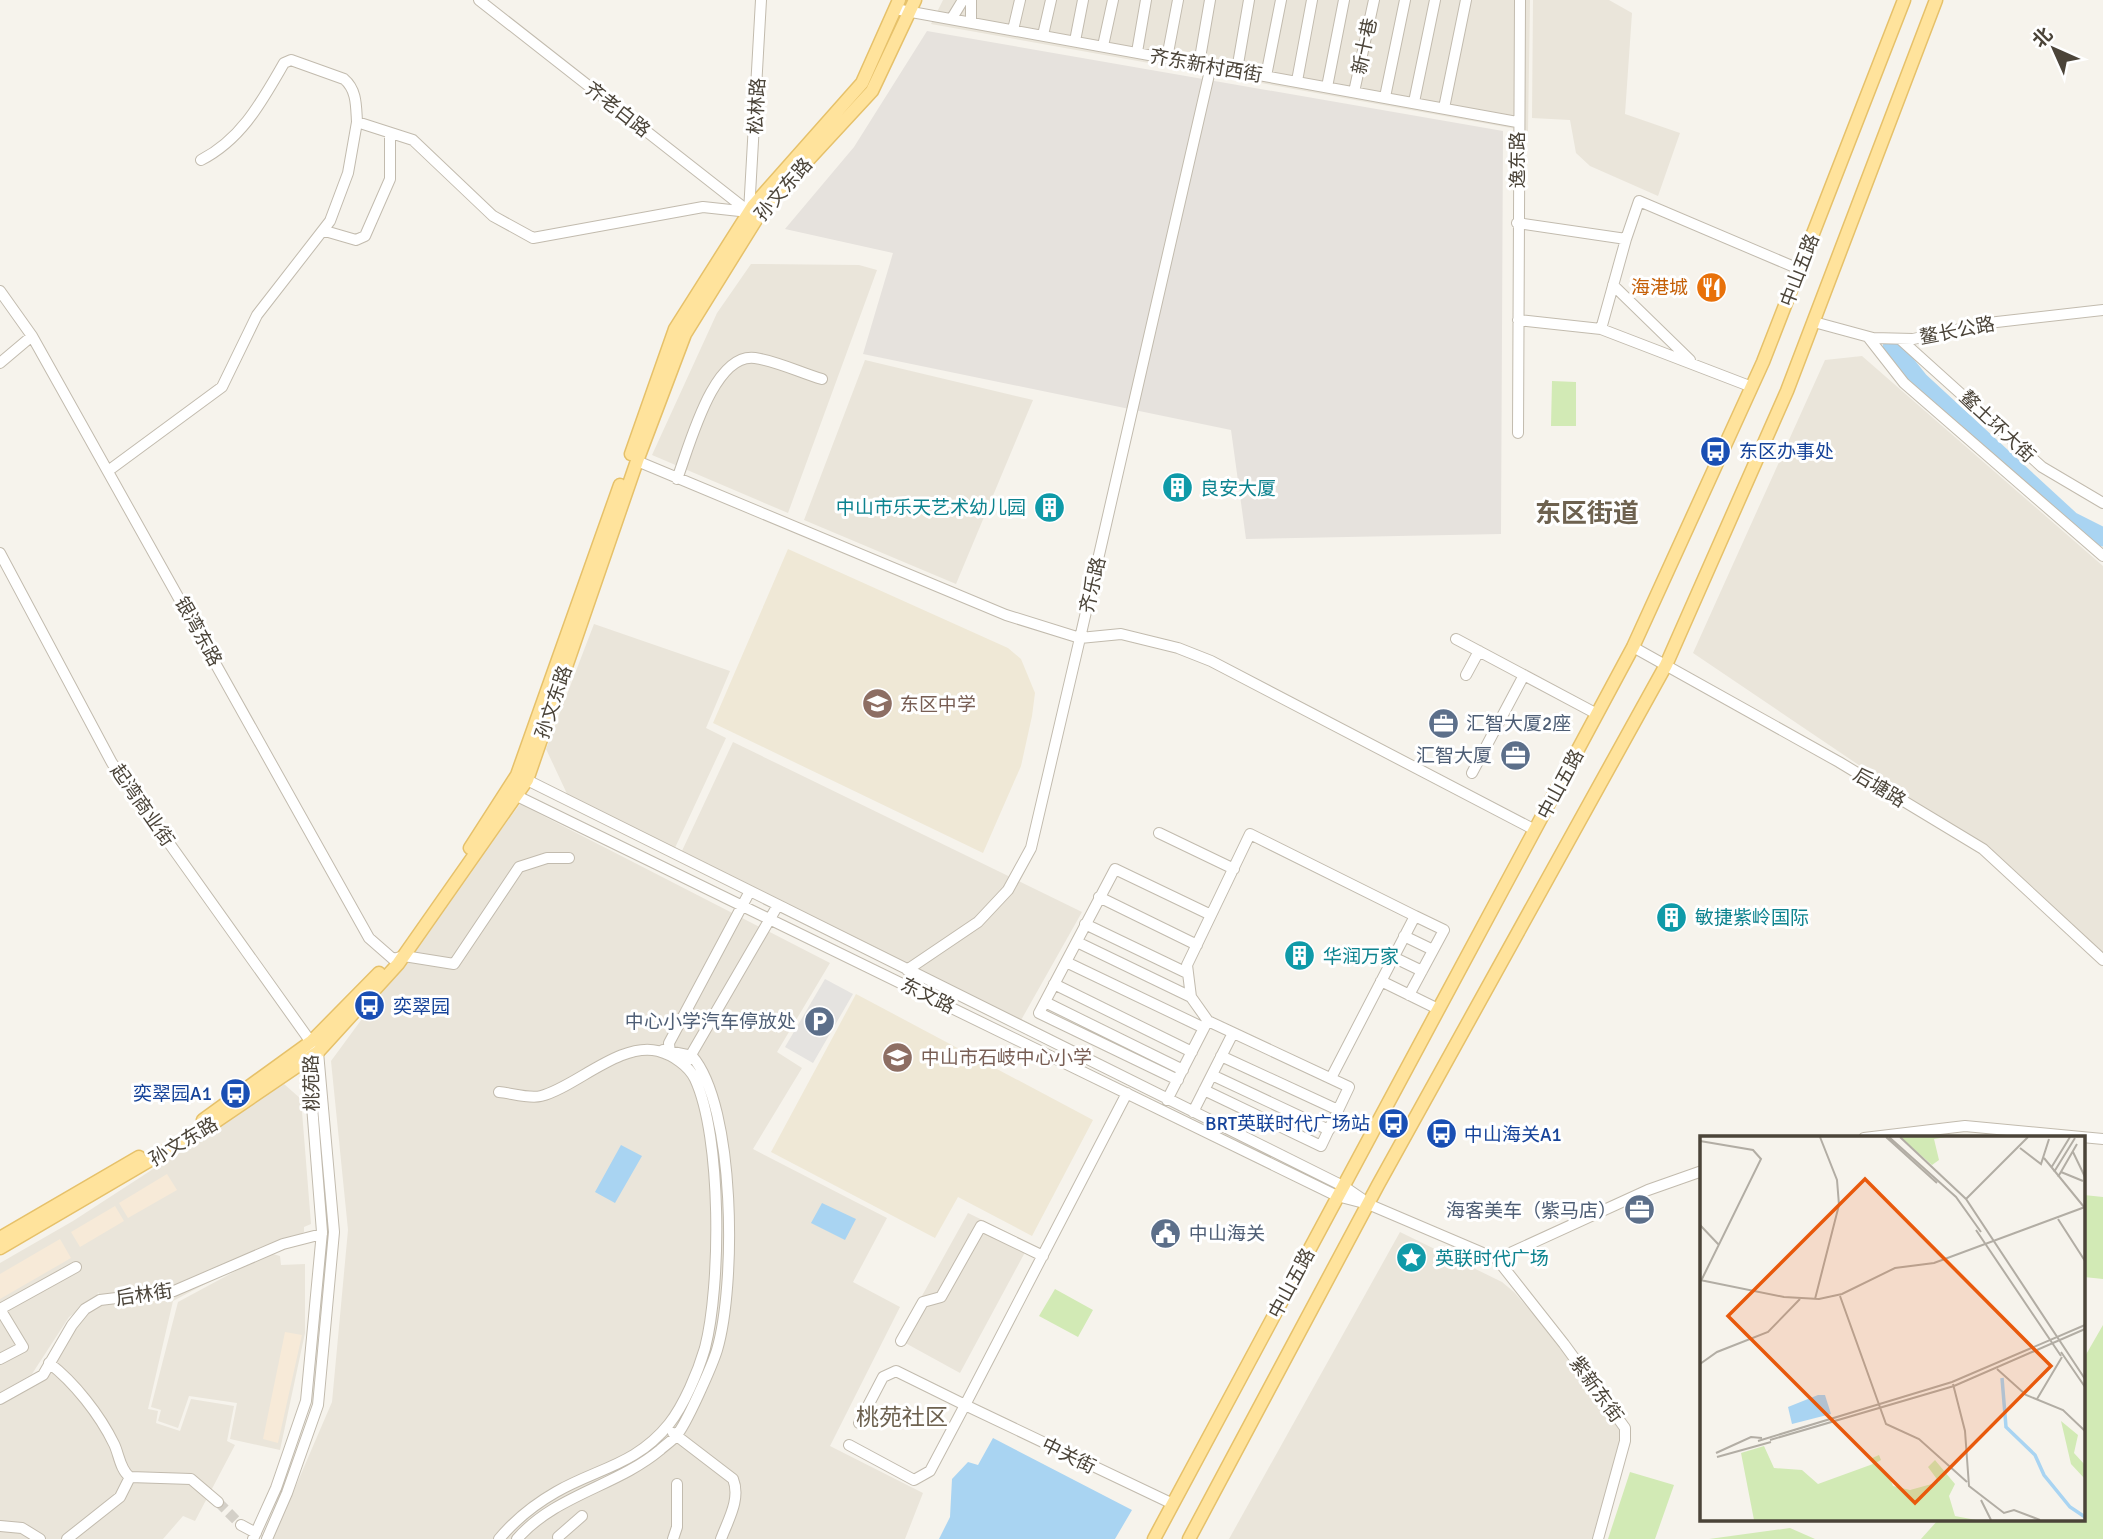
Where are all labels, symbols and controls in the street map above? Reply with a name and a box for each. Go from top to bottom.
north arrow [2019,14,2089,84]
street label: 新十巷 [1347,16,1383,77]
text: 北 [2027,22,2058,53]
street label: 齐东新村西街 [1148,44,1264,88]
street label: 齐老白路 [580,77,655,143]
street label: 松林路 [744,77,770,135]
street label: 逸东路 [1506,131,1530,189]
street label: 孙文东路 [750,153,818,226]
street label: 中山五路 [1775,231,1825,310]
restaurant icon: 海港城 [1694,270,1728,304]
place label: 海港城 [1631,276,1688,300]
street label: 鳌长公路 [1918,312,1997,350]
street label: 鳌土环大街 [1954,386,2040,468]
bus stop icon: 东区办事处 [1699,434,1733,468]
place label: 东区办事处 [1739,440,1834,464]
building icon: 良安大厦 [1160,471,1194,505]
place label: 良安大厦 [1200,477,1276,501]
building icon: 中山市乐天艺术幼儿园 [1032,490,1066,524]
place label: 中山市乐天艺术幼儿园 [836,496,1026,520]
district label: 东区街道 [1535,498,1639,530]
street label: 齐乐路 [1075,555,1111,616]
street label: 银湾东路 [169,592,227,671]
street label: 孙文东路 [530,662,578,742]
school or university icon: 东区中学 [860,687,894,721]
place label: 东区中学 [900,693,976,717]
office icon: 汇智大厦2座 [1426,706,1460,740]
place label: 汇智大厦2座 [1466,712,1571,736]
office icon: 汇智大厦 [1498,738,1532,772]
place label: 汇智大厦 [1416,744,1492,768]
street label: 中山五路 [1532,745,1589,824]
street label: 起湾商业街 [105,760,179,851]
street label: 后塘路 [1849,763,1910,813]
building icon: 敏捷紫岭国际 [1655,900,1689,934]
place label: 敏捷紫岭国际 [1695,906,1809,930]
building icon: 华润万家 [1283,939,1317,973]
place label: 华润万家 [1323,945,1399,969]
street label: 东文路 [897,973,958,1019]
bus stop icon: 奕翠园 [353,989,387,1023]
place label: 奕翠园 [393,995,450,1019]
parking icon: 中心小学汽车停放处 [802,1004,836,1038]
place label: 中心小学汽车停放处 [625,1010,796,1034]
school or university icon: 中山市石岐中心小学 [881,1040,915,1074]
place label: 中山市石岐中心小学 [921,1046,1092,1070]
street label: 桃苑路 [300,1054,324,1112]
bus stop icon: 奕翠园A1 [218,1076,252,1110]
place label: 奕翠园A1 [133,1082,212,1106]
bus stop icon: BRT英联时代广场站 [1376,1106,1410,1140]
street label: 孙文东路 [145,1112,222,1172]
place label: BRT英联时代广场站 [1205,1112,1370,1136]
bus stop icon: 中山海关A1 [1424,1117,1458,1151]
place label: 中山海关A1 [1464,1123,1562,1147]
inset map [1700,1136,2086,1522]
office icon: 海客美车（紫马店） [1623,1193,1657,1227]
place label: 海客美车（紫马店） [1446,1199,1617,1223]
public building icon: 中山海关 [1149,1216,1183,1250]
place label: 中山海关 [1189,1222,1265,1246]
place icon: 英联时代广场 [1395,1241,1429,1275]
street label: 中山五路 [1263,1244,1320,1323]
place label: 英联时代广场 [1435,1247,1549,1271]
street label: 后林街 [114,1279,174,1311]
street label: 紫新东街 [1564,1352,1628,1427]
district label: 桃苑社区 [856,1403,948,1432]
street label: 中关街 [1038,1433,1099,1479]

